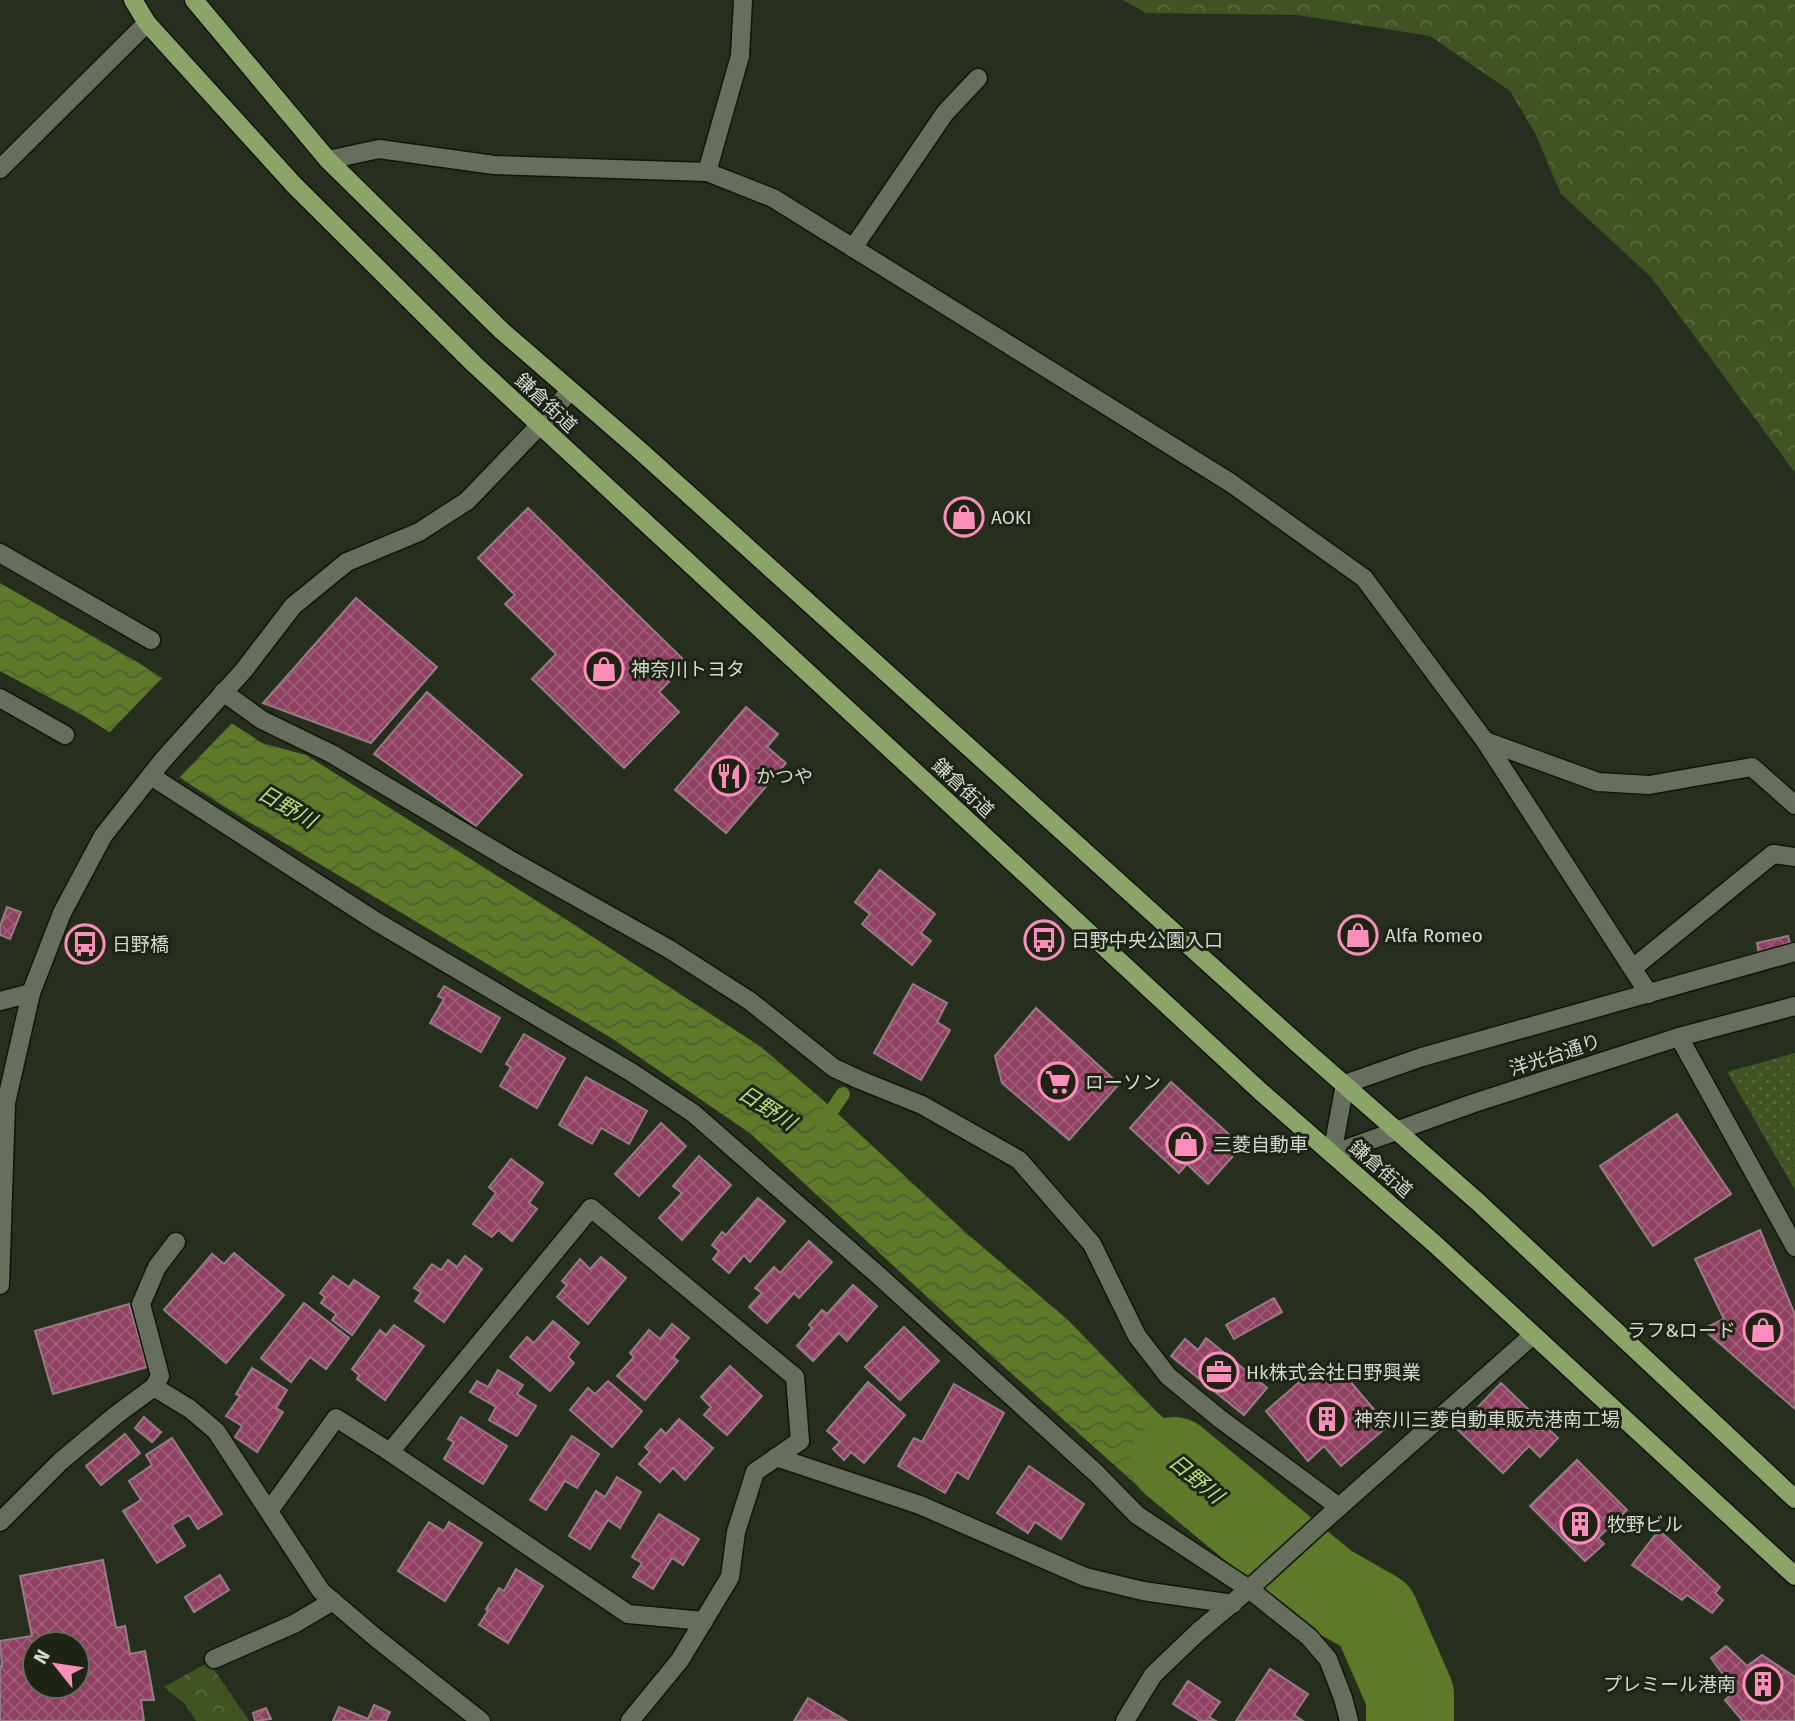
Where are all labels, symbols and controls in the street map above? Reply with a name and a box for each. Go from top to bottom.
street label: 鎌倉街道 [510,369,582,437]
shop icon: AOKI [943,496,985,538]
place label: AOKI [991,506,1032,529]
shop icon: 神奈川トヨタ [583,648,625,690]
place label: 神奈川トヨタ [631,658,745,681]
street label: 鎌倉街道 [927,754,999,822]
restaurant icon: かつや [708,755,750,797]
place label: かつや [756,765,813,788]
water label: 日野川 [253,780,323,835]
shop icon: Alfa Romeo [1337,914,1379,956]
bus stop icon: 日野中央公園入口 [1023,919,1065,961]
bus stop icon: 日野橋 [64,923,106,965]
place label: Alfa Romeo [1385,924,1483,947]
place label: 日野中央公園入口 [1071,929,1223,952]
place label: 日野橋 [112,933,169,956]
street label: 洋光台通り [1506,1029,1604,1081]
supermarket icon: ローソン [1037,1061,1079,1103]
place label: ローソン [1085,1071,1161,1094]
water label: 日野川 [734,1080,802,1137]
shop icon: 三菱自動車 [1165,1123,1207,1165]
place label: 三菱自動車 [1213,1133,1308,1156]
street label: 鎌倉街道 [1345,1135,1417,1203]
shop icon: ラフ&ロード [1742,1309,1784,1351]
place label: ラフ&ロード [1627,1319,1736,1342]
office icon: Hk株式会社日野興業 [1198,1351,1240,1393]
place label: Hk株式会社日野興業 [1246,1361,1421,1384]
building icon: 神奈川三菱自動車販売港南工場 [1306,1398,1348,1440]
place label: 神奈川三菱自動車販売港南工場 [1354,1408,1620,1431]
water label: 日野川 [1164,1449,1230,1510]
building icon: 牧野ビル [1559,1503,1601,1545]
place label: 牧野ビル [1607,1513,1683,1536]
north arrow [21,1630,91,1700]
text: N [29,1646,55,1668]
building icon: プレミール港南 [1742,1663,1784,1705]
place label: プレミール港南 [1603,1673,1736,1696]

